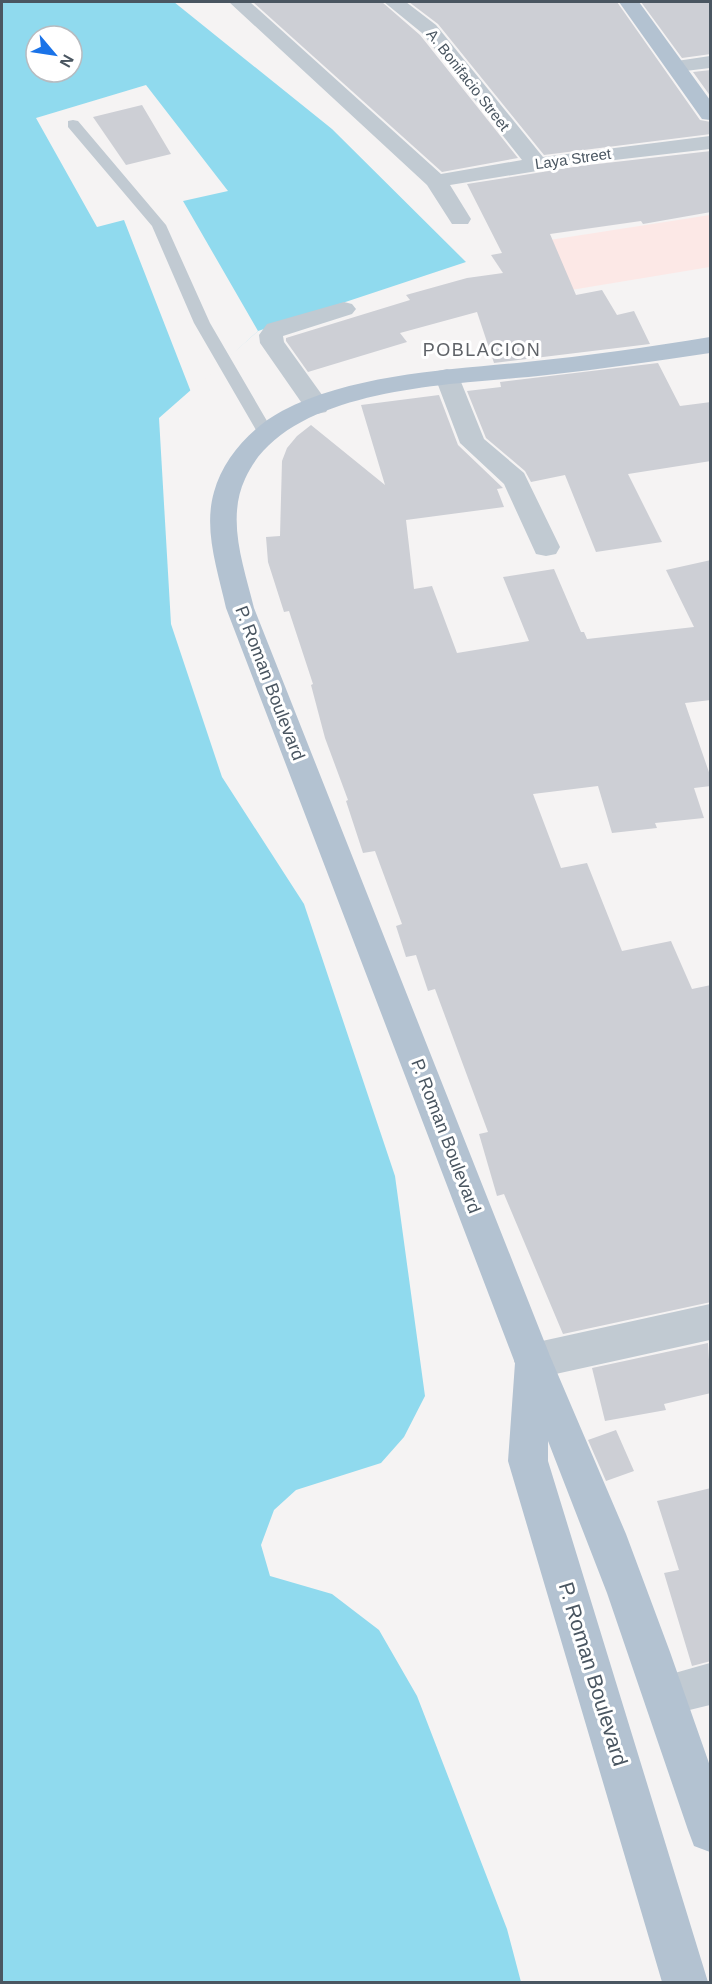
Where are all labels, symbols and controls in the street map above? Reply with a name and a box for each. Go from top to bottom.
north arrow [24,24,84,84]
street label: A. Bonifacio Street [423,26,514,135]
text: N [56,52,77,70]
street label: Laya Street [534,145,613,172]
district label: POBLACION [423,340,541,360]
street label: P. Roman Boulevard [231,603,309,763]
street label: P. Roman Boulevard [407,1056,485,1216]
street label: P. Roman Boulevard [555,1579,632,1769]

